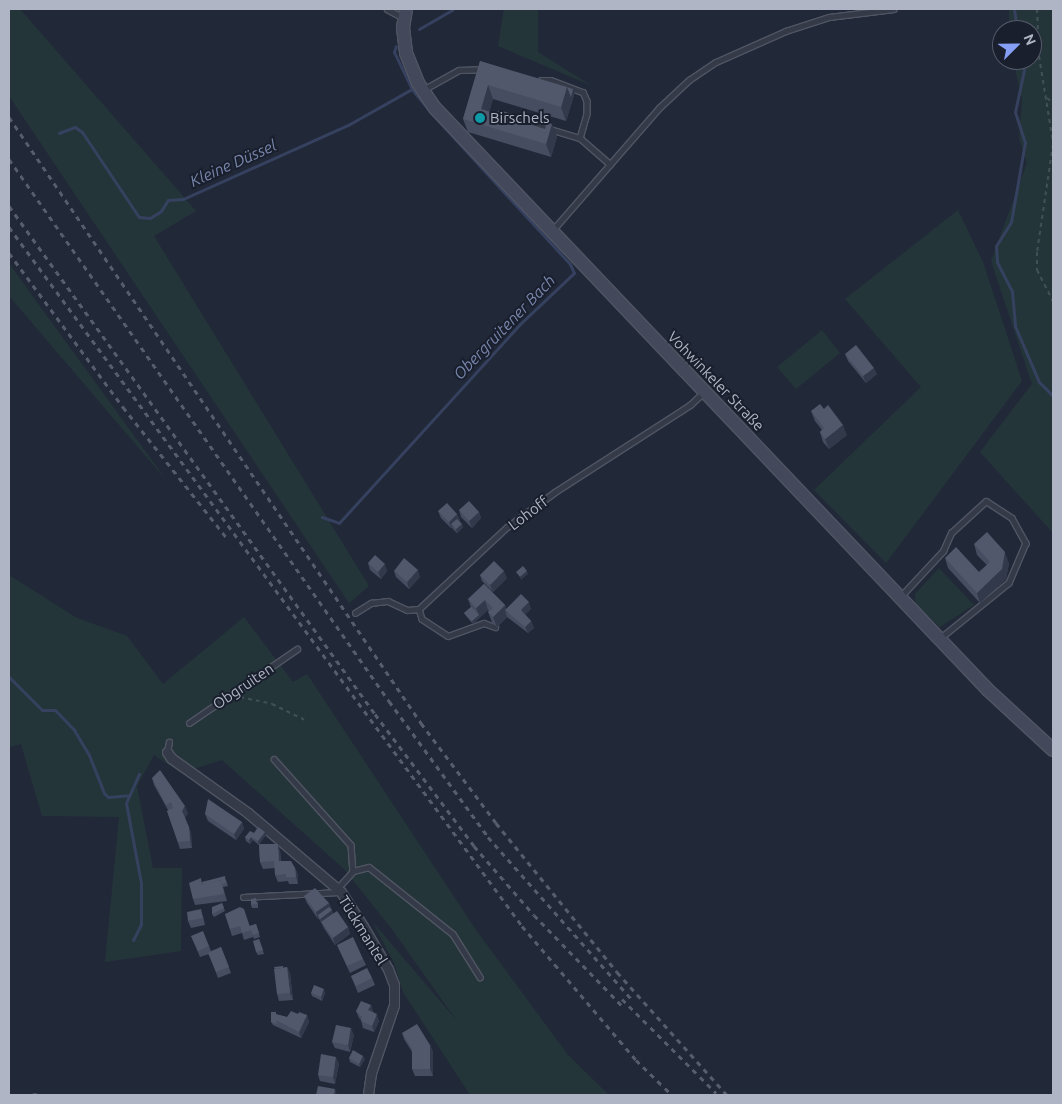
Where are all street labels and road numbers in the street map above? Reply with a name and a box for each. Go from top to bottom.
street label: Vohwinkeler Straße [664,327,768,435]
street label: Lohoff [505,492,551,534]
street label: Obgruiten [209,659,277,713]
street label: Tückmantel [335,892,391,968]

